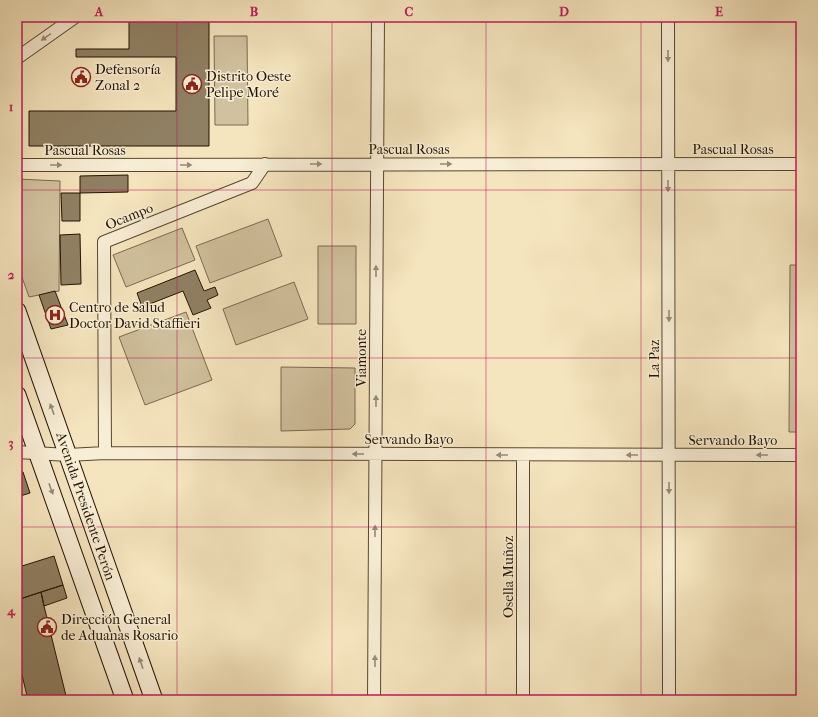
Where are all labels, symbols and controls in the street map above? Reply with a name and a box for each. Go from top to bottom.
text: A [94,4,104,19]
text: B [250,4,259,19]
text: C [405,4,414,19]
text: D [559,4,569,19]
text: E [715,4,723,19]
one-way arrow [41,33,51,41]
one-way arrow [665,50,671,63]
place label: Defensoría Zonal 2 [95,61,161,94]
public building icon: Defensoría Zonal 2 [70,66,92,88]
place label: Distrito Oeste Pelipe Moré [206,68,291,101]
public building icon: Distrito Oeste Pelipe Moré [181,73,203,95]
text: 1 [9,99,14,114]
street label: Pascual Rosas [368,141,450,158]
street label: Pascual Rosas [692,141,774,158]
street label: Pascual Rosas [44,142,126,159]
one-way arrow [310,161,323,167]
one-way arrow [440,161,453,167]
one-way arrow [50,162,63,168]
one-way arrow [180,162,193,168]
one-way arrow [665,180,671,193]
street label: Ocampo [103,199,156,234]
one-way arrow [373,265,380,277]
text: 2 [8,267,15,282]
place label: Centro de Salud Doctor David Staffieri [69,299,200,332]
hospital icon: Centro de Salud Doctor David Staffieri [44,304,66,326]
one-way arrow [666,310,672,323]
street label: Viamonte [353,329,370,388]
street label: La Paz [646,340,663,378]
one-way arrow [373,394,379,407]
one-way arrow [48,402,54,414]
street label: Avenida Presidente Perón [52,429,119,583]
street label: Servando Bayo [365,431,453,448]
street label: Servando Bayo [689,432,777,449]
text: 3 [8,435,14,451]
one-way arrow [351,451,364,457]
one-way arrow [495,452,508,458]
one-way arrow [625,452,638,458]
one-way arrow [755,452,768,458]
one-way arrow [666,482,672,495]
one-way arrow [48,483,54,495]
one-way arrow [372,524,378,537]
street label: Osella Muñoz [500,536,517,618]
text: 4 [6,603,16,619]
place label: Dirección General de Aduanas Rosario [61,611,178,644]
public building icon: Dirección General de Aduanas Rosario [36,616,58,638]
one-way arrow [371,655,378,667]
one-way arrow [138,657,144,669]

